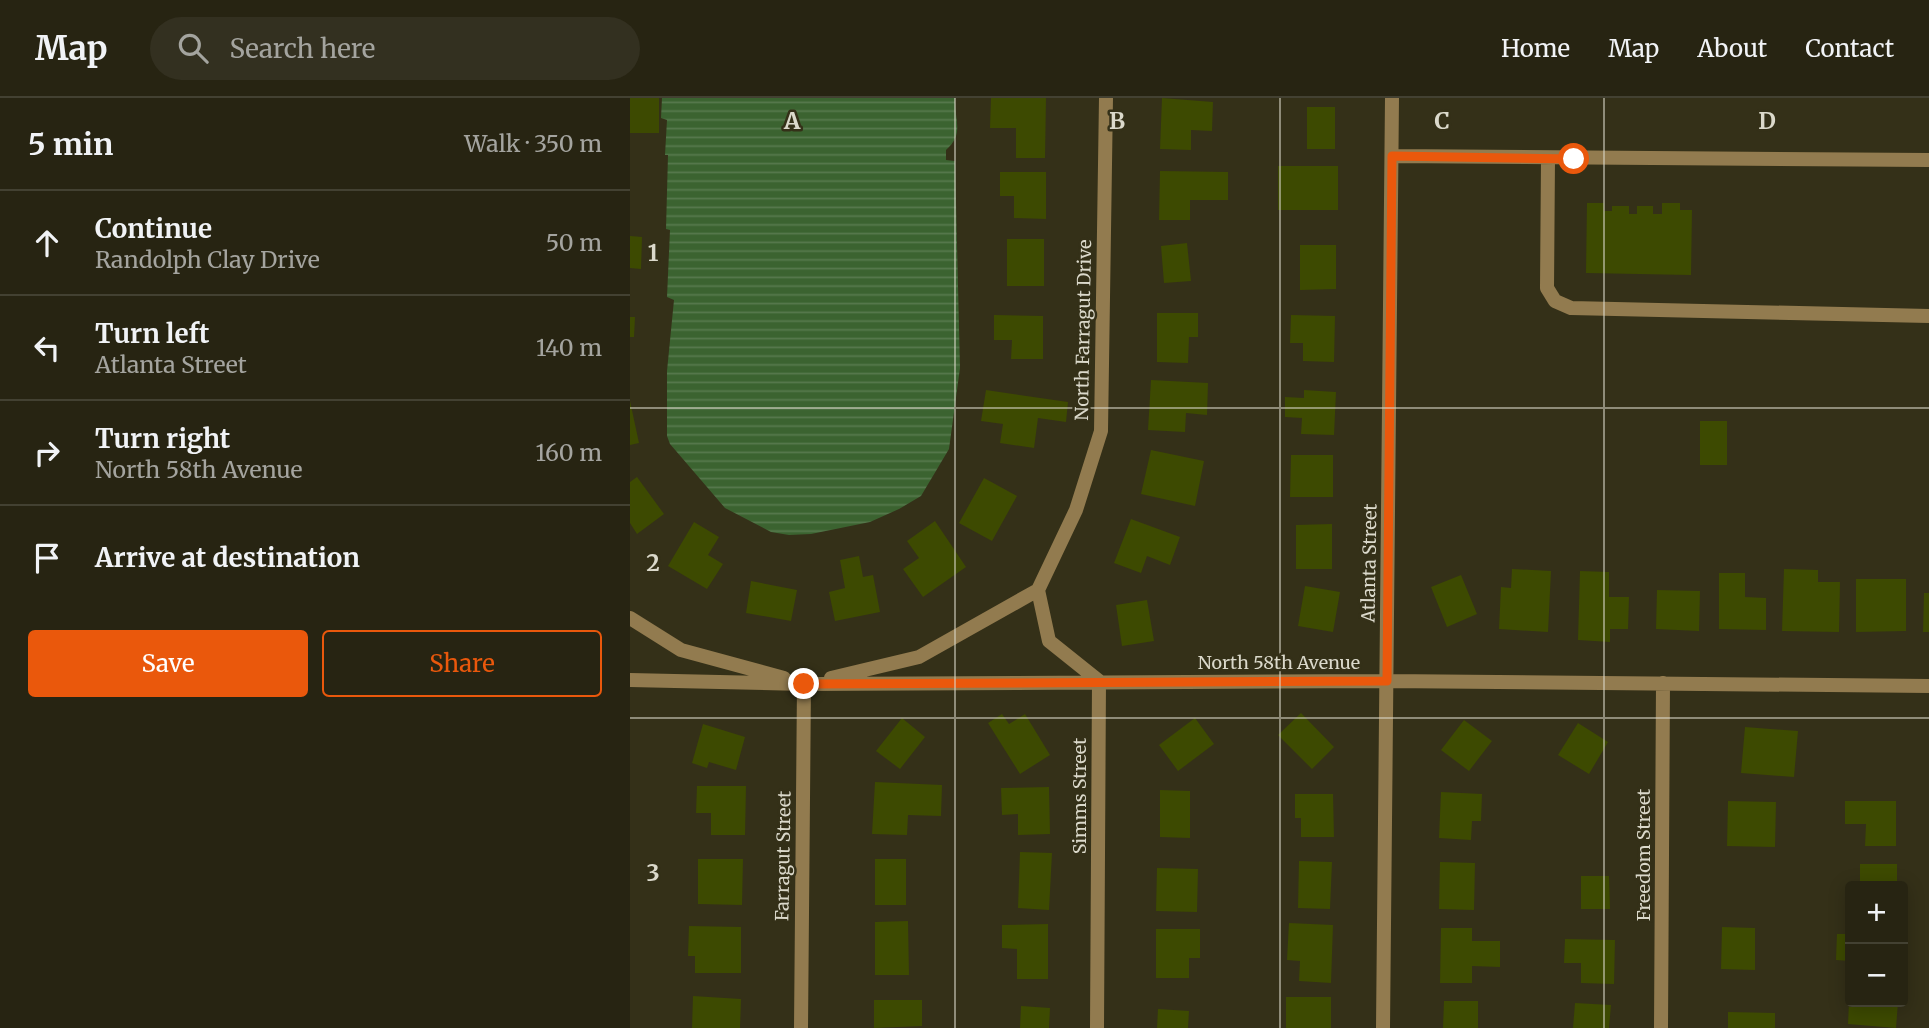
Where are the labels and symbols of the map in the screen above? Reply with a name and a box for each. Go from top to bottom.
text: A [783,106,801,135]
text: B [1109,106,1125,135]
text: C [1434,106,1450,135]
text: D [1758,106,1776,135]
route start [1558,143,1589,174]
text: 1 [648,238,659,267]
street label: North Farragut Drive [1070,239,1096,421]
street label: Atlanta Street [1356,503,1382,624]
text: 2 [646,548,660,577]
street label: North 58th Avenue [1198,651,1360,674]
route end [788,668,819,699]
street label: Simms Street [1068,738,1091,854]
street label: Freedom Street [1632,789,1655,921]
street label: Farragut Street [770,791,796,921]
text: 3 [646,858,660,887]

